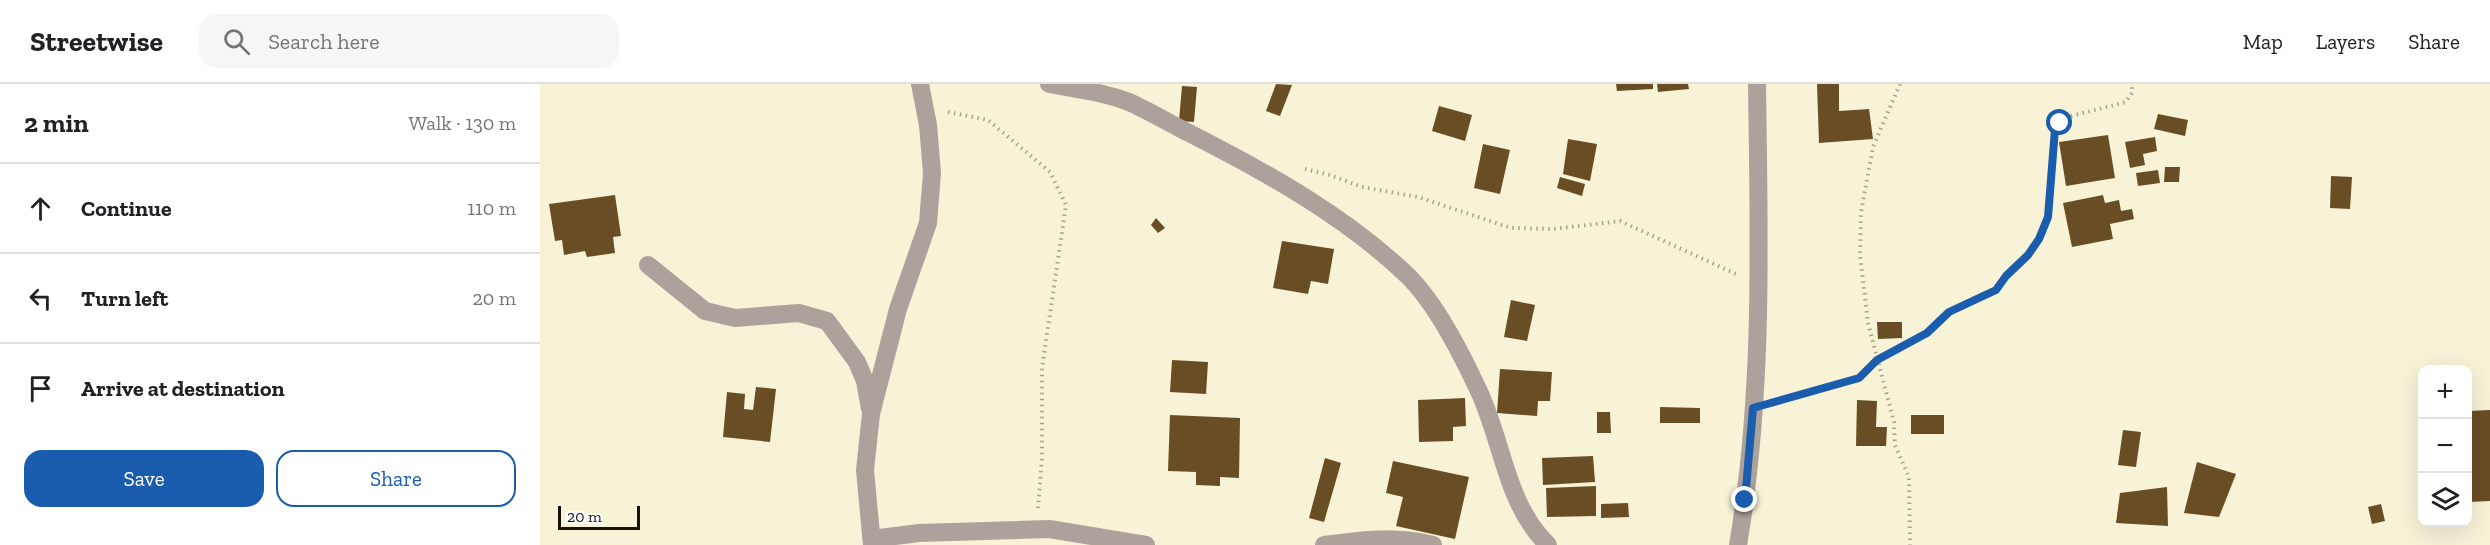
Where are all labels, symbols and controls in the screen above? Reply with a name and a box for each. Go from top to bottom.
search box [199,14,619,68]
text: Streetwise [30,25,163,58]
icon: search [220,25,253,58]
text: Search here [268,28,380,55]
text: Map [2243,29,2283,54]
text: Layers [2316,29,2375,54]
text: Share [2408,29,2460,54]
text: 2 min [24,107,89,139]
route start [2046,109,2072,135]
text: Walk · 130 m [409,111,516,135]
icon: ahead [24,192,57,225]
text: Continue [81,195,172,222]
text: 110 m [467,196,516,220]
icon: left [24,282,57,315]
text: Turn left [81,285,168,312]
text: 20 m [472,286,516,310]
map controls [2418,365,2472,527]
button: + [2418,365,2472,419]
icon: arrive [24,372,57,405]
text: Arrive at destination [81,375,284,402]
button: − [2418,419,2472,473]
button: Save [24,450,264,507]
button: Share [276,450,516,507]
button: layers [2418,473,2472,527]
route end [1731,486,1757,512]
scale bar [558,503,640,530]
text: 20 m [567,507,602,526]

